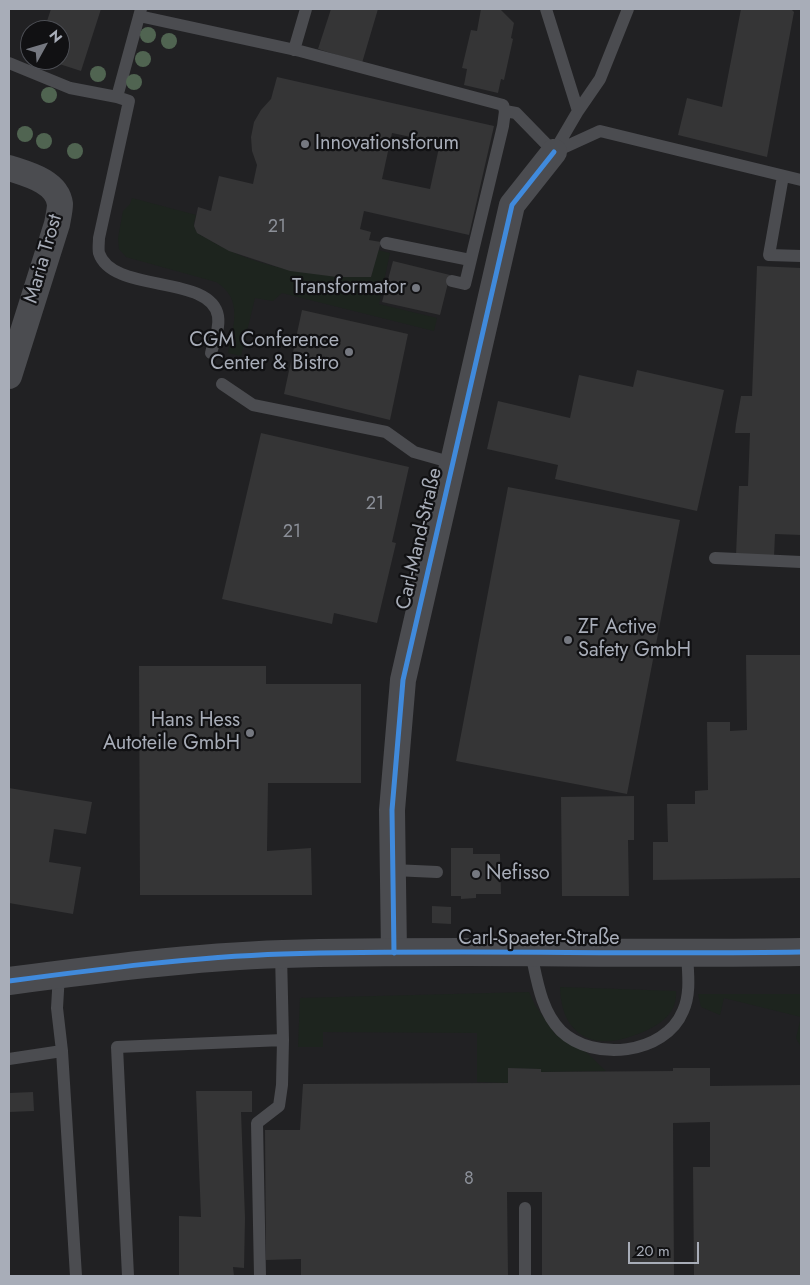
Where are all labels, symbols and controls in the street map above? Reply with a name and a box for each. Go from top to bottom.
north arrow [20,20,70,70]
text: N [45,26,67,47]
place label: Innovationsforum [315,132,459,156]
marker: Innovationsforum [299,138,311,150]
street label: Maria Trost [20,212,68,306]
house number: 21 [268,217,286,239]
place label: Transformator [292,276,406,300]
marker: Transformator [410,282,422,294]
place label: CGM Conference Center & Bistro [189,329,339,376]
marker: CGM Conference Center & Bistro [343,346,355,358]
street label: Carl-Mand-Straße [392,466,448,612]
house number: 21 [366,494,384,516]
house number: 21 [283,522,301,544]
place label: ZF Active Safety GmbH [578,616,691,663]
marker: ZF Active Safety GmbH [562,634,574,646]
place label: Hans Hess Autoteile GmbH [103,709,240,756]
marker: Hans Hess Autoteile GmbH [244,727,256,739]
place label: Nefisso [486,862,550,886]
marker: Nefisso [470,868,482,880]
street label: Carl-Spaeter-Straße [458,927,620,951]
house number: 8 [464,1169,474,1191]
scale bar [630,1232,701,1264]
text: 20 m [636,1240,670,1262]

